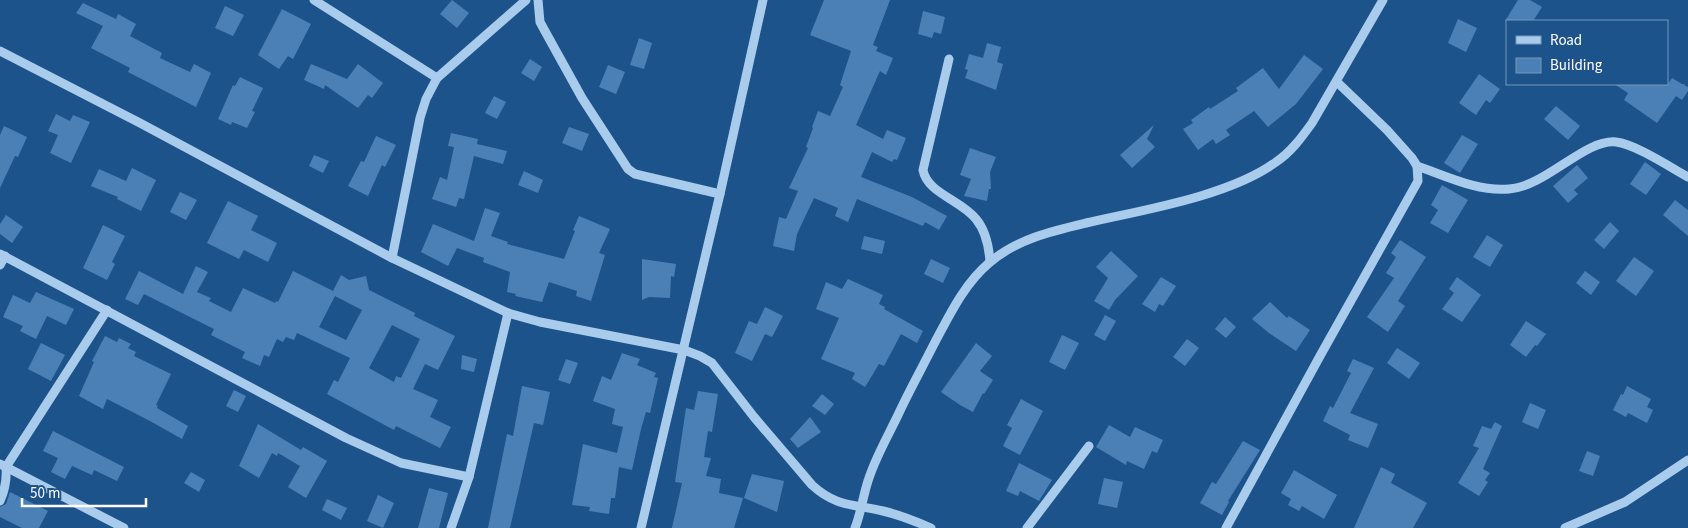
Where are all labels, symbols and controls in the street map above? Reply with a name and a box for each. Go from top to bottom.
legend [1506,20,1668,85]
text: Road [1550,30,1582,51]
text: Building [1550,55,1603,76]
scale bar [22,476,146,508]
text: 50 m [30,483,60,504]

